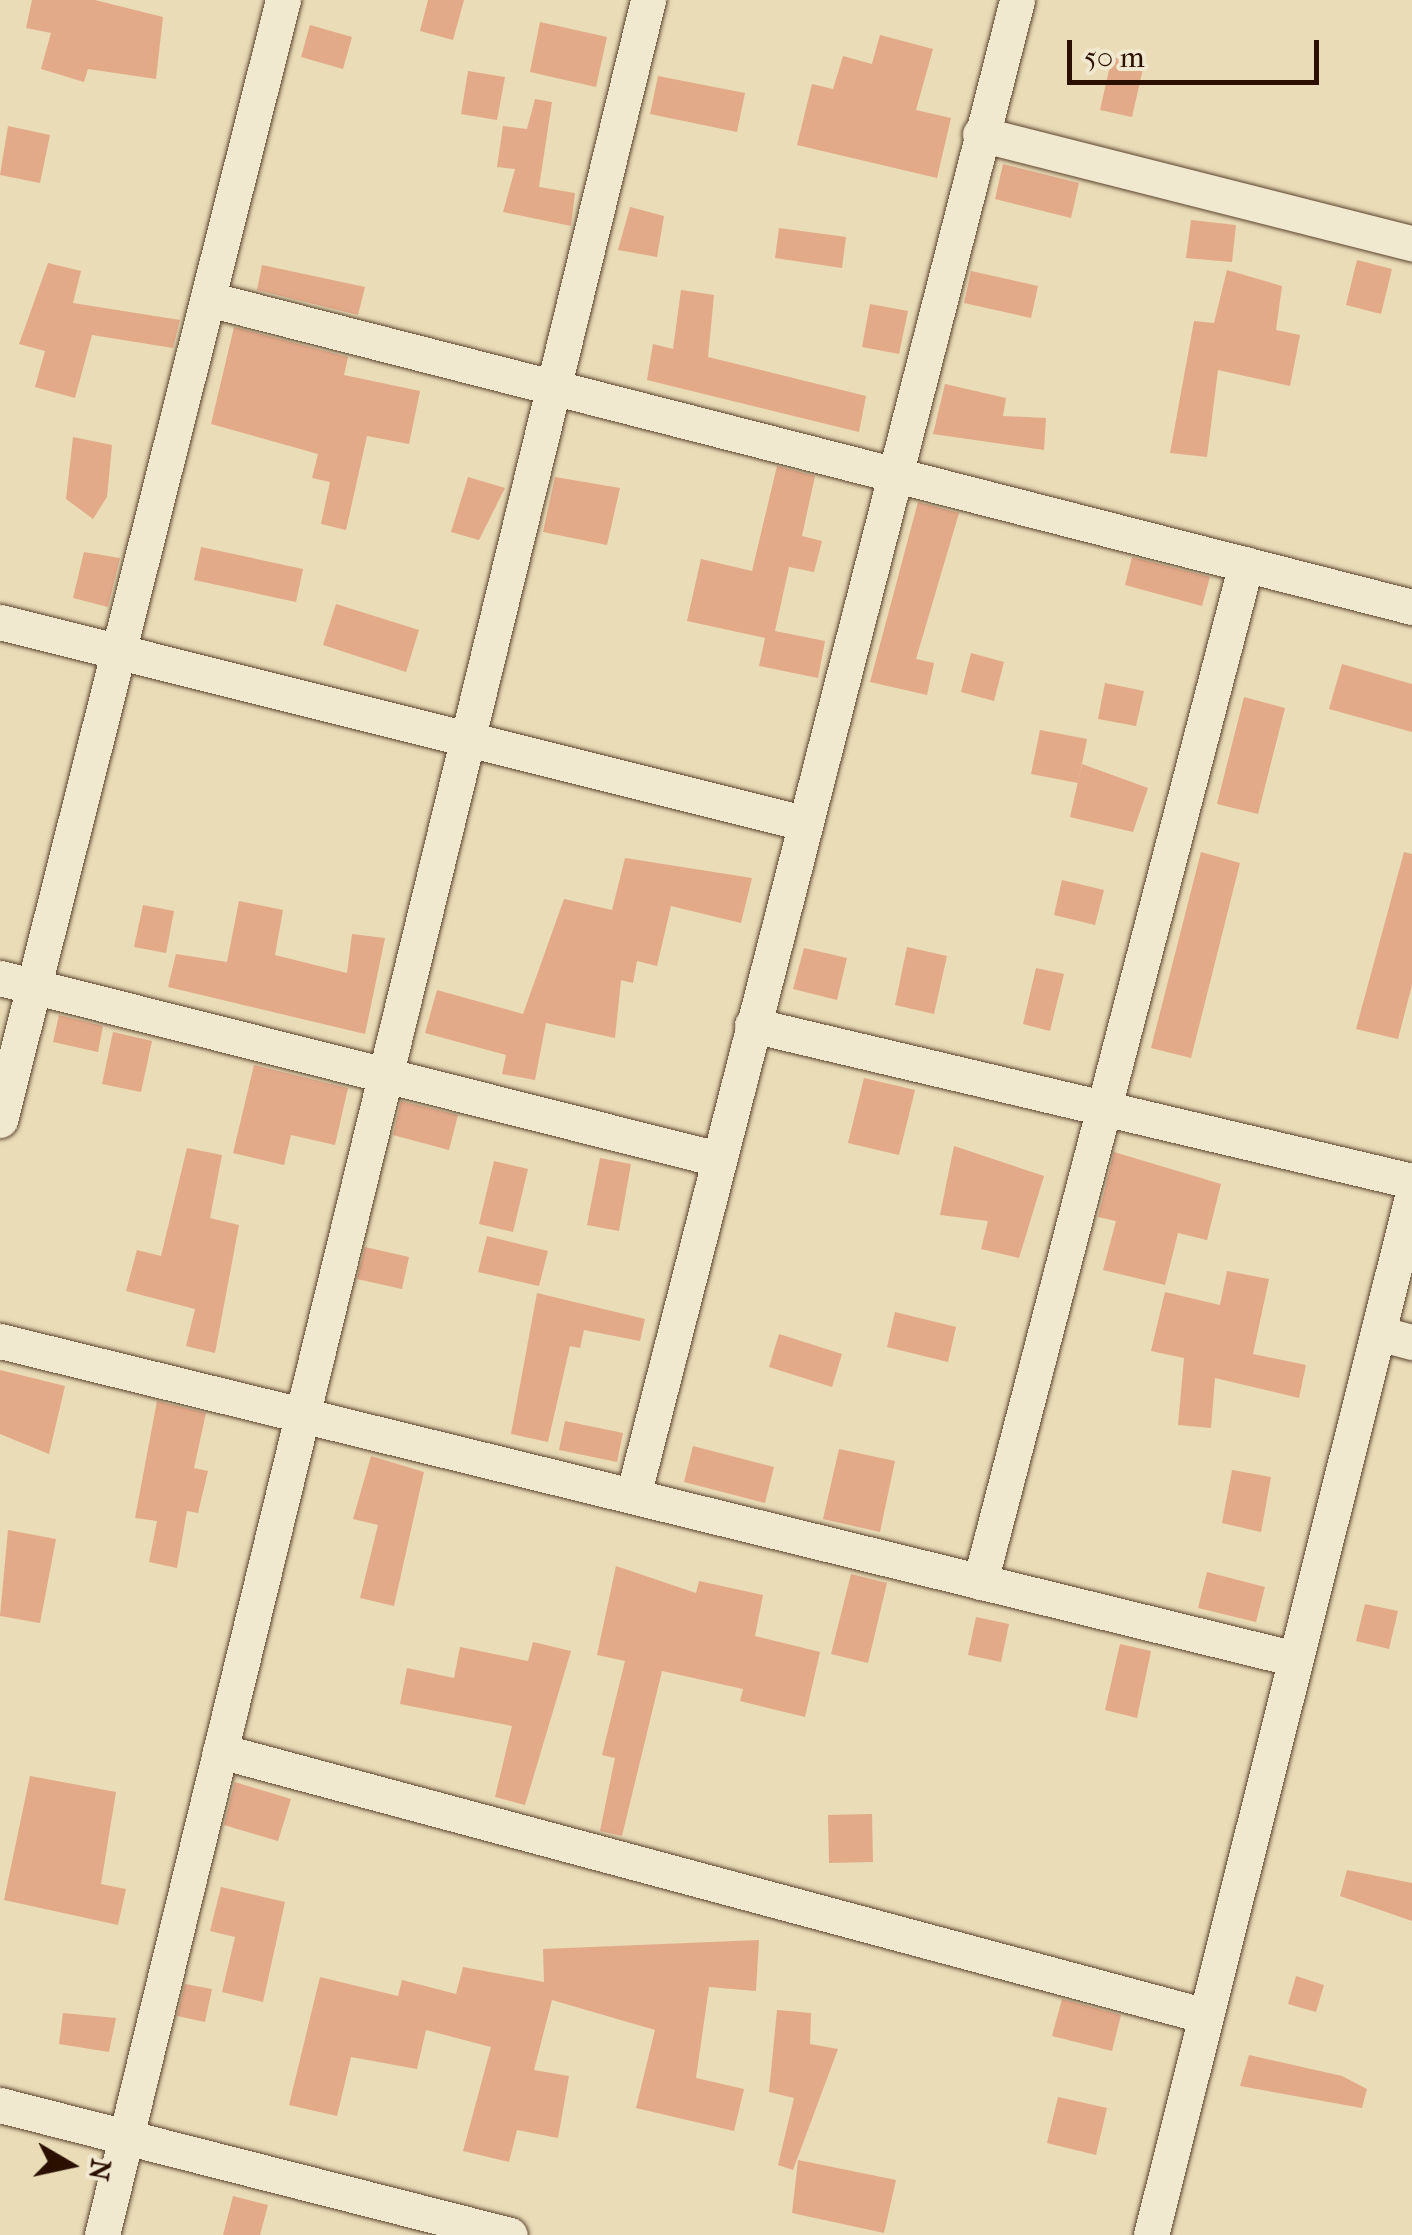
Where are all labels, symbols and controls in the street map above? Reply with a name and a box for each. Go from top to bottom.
scale bar [1072,20,1324,82]
text: 50 m [1084,40,1145,75]
north arrow [20,2115,120,2215]
text: N [82,2157,118,2183]

